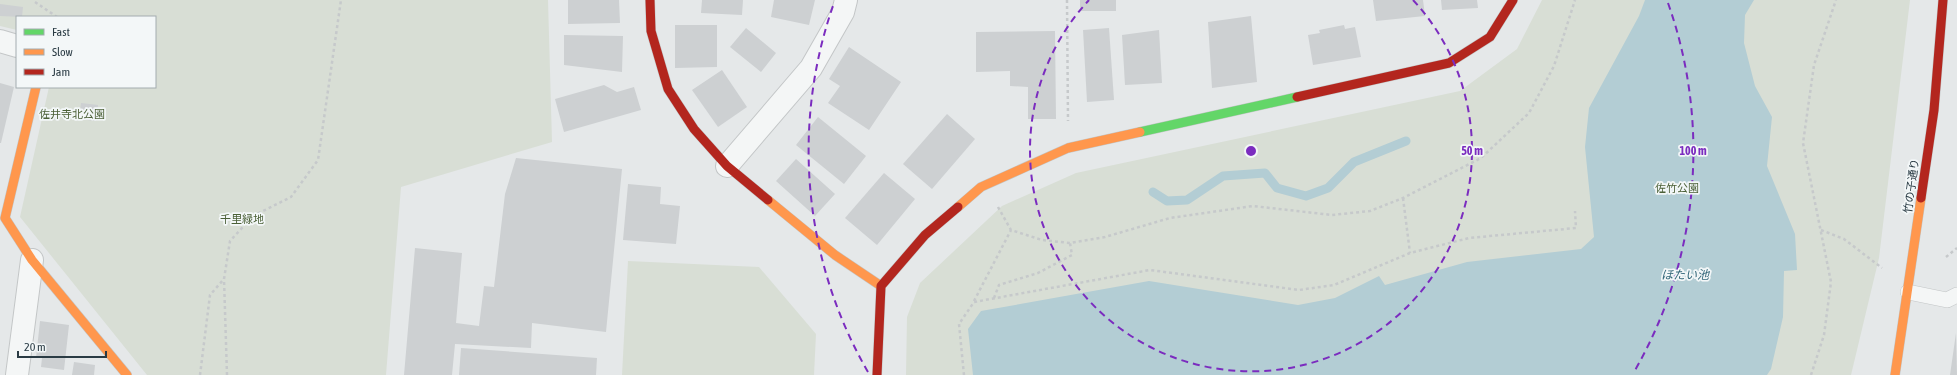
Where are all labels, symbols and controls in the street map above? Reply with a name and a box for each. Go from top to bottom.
legend [16,16,156,88]
text: Fast [52,25,70,39]
text: Slow [52,45,73,59]
text: Jam [52,65,70,79]
park label: 佐井寺北公園 [39,108,105,120]
centre of rings [1244,144,1258,158]
text: 50 m [1461,144,1483,158]
text: 100 m [1679,144,1707,158]
street label: 竹の子通り [1901,158,1921,214]
park label: 佐竹公園 [1655,182,1699,194]
park label: 千里緑地 [220,213,264,225]
water label: ほたい池 [1661,268,1710,282]
scale bar [18,333,106,359]
text: 20 m [24,340,46,354]

